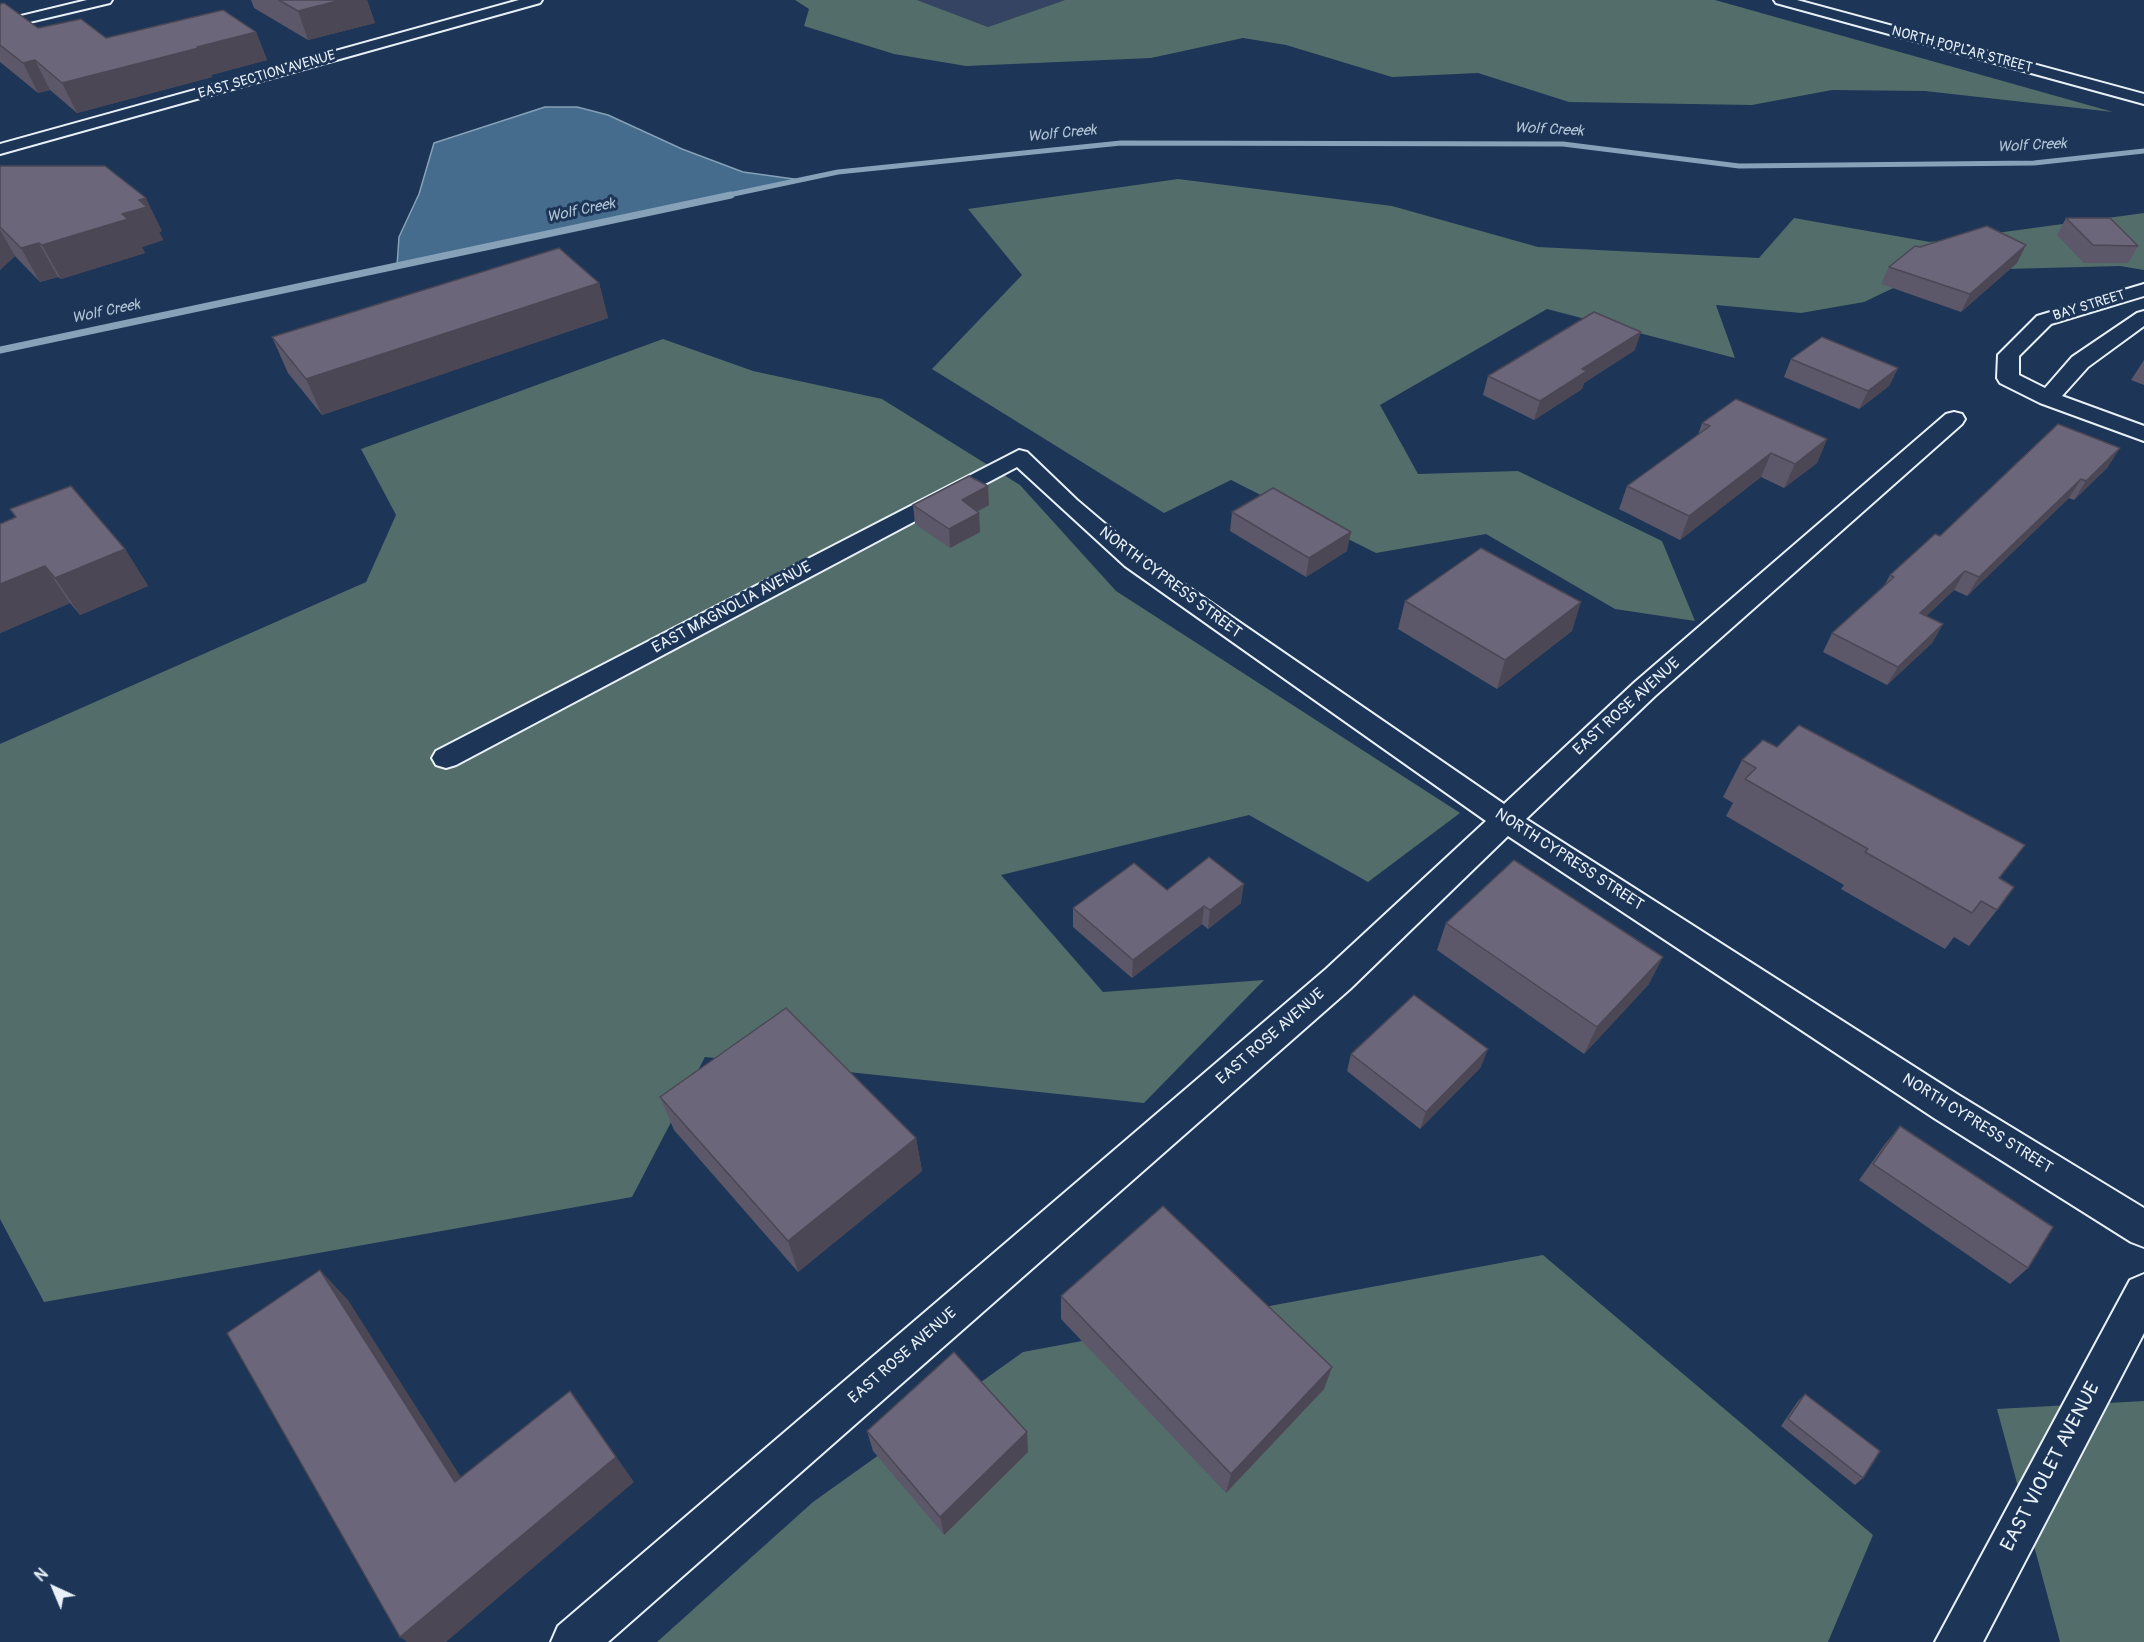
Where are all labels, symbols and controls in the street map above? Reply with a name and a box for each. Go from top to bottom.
street label: NORTH POPLAR STREET [1890,23,2034,77]
street label: EAST SECTION AVENUE [197,47,337,103]
water label: Wolf Creek [1514,119,1584,141]
water label: Wolf Creek [1027,121,1097,147]
water label: Wolf Creek [1997,135,2067,157]
water label: Wolf Creek [545,195,617,227]
street label: BAY STREET [2051,287,2127,325]
water label: Wolf Creek [70,296,142,328]
street label: NORTH CYPRESS STREET [1095,523,1245,643]
street label: EAST MAGNOLIA AVENUE [649,558,815,658]
street label: EAST ROSE AVENUE [1570,654,1684,760]
street label: NORTH CYPRESS STREET [1491,805,1647,915]
street label: EAST ROSE AVENUE [1213,985,1329,1089]
street label: NORTH CYPRESS STREET [1898,1070,2056,1178]
street label: EAST ROSE AVENUE [845,1304,961,1408]
street label: EAST VIOLET AVENUE [1996,1378,2106,1556]
north arrow [24,1558,84,1618]
text: N [31,1564,52,1586]

